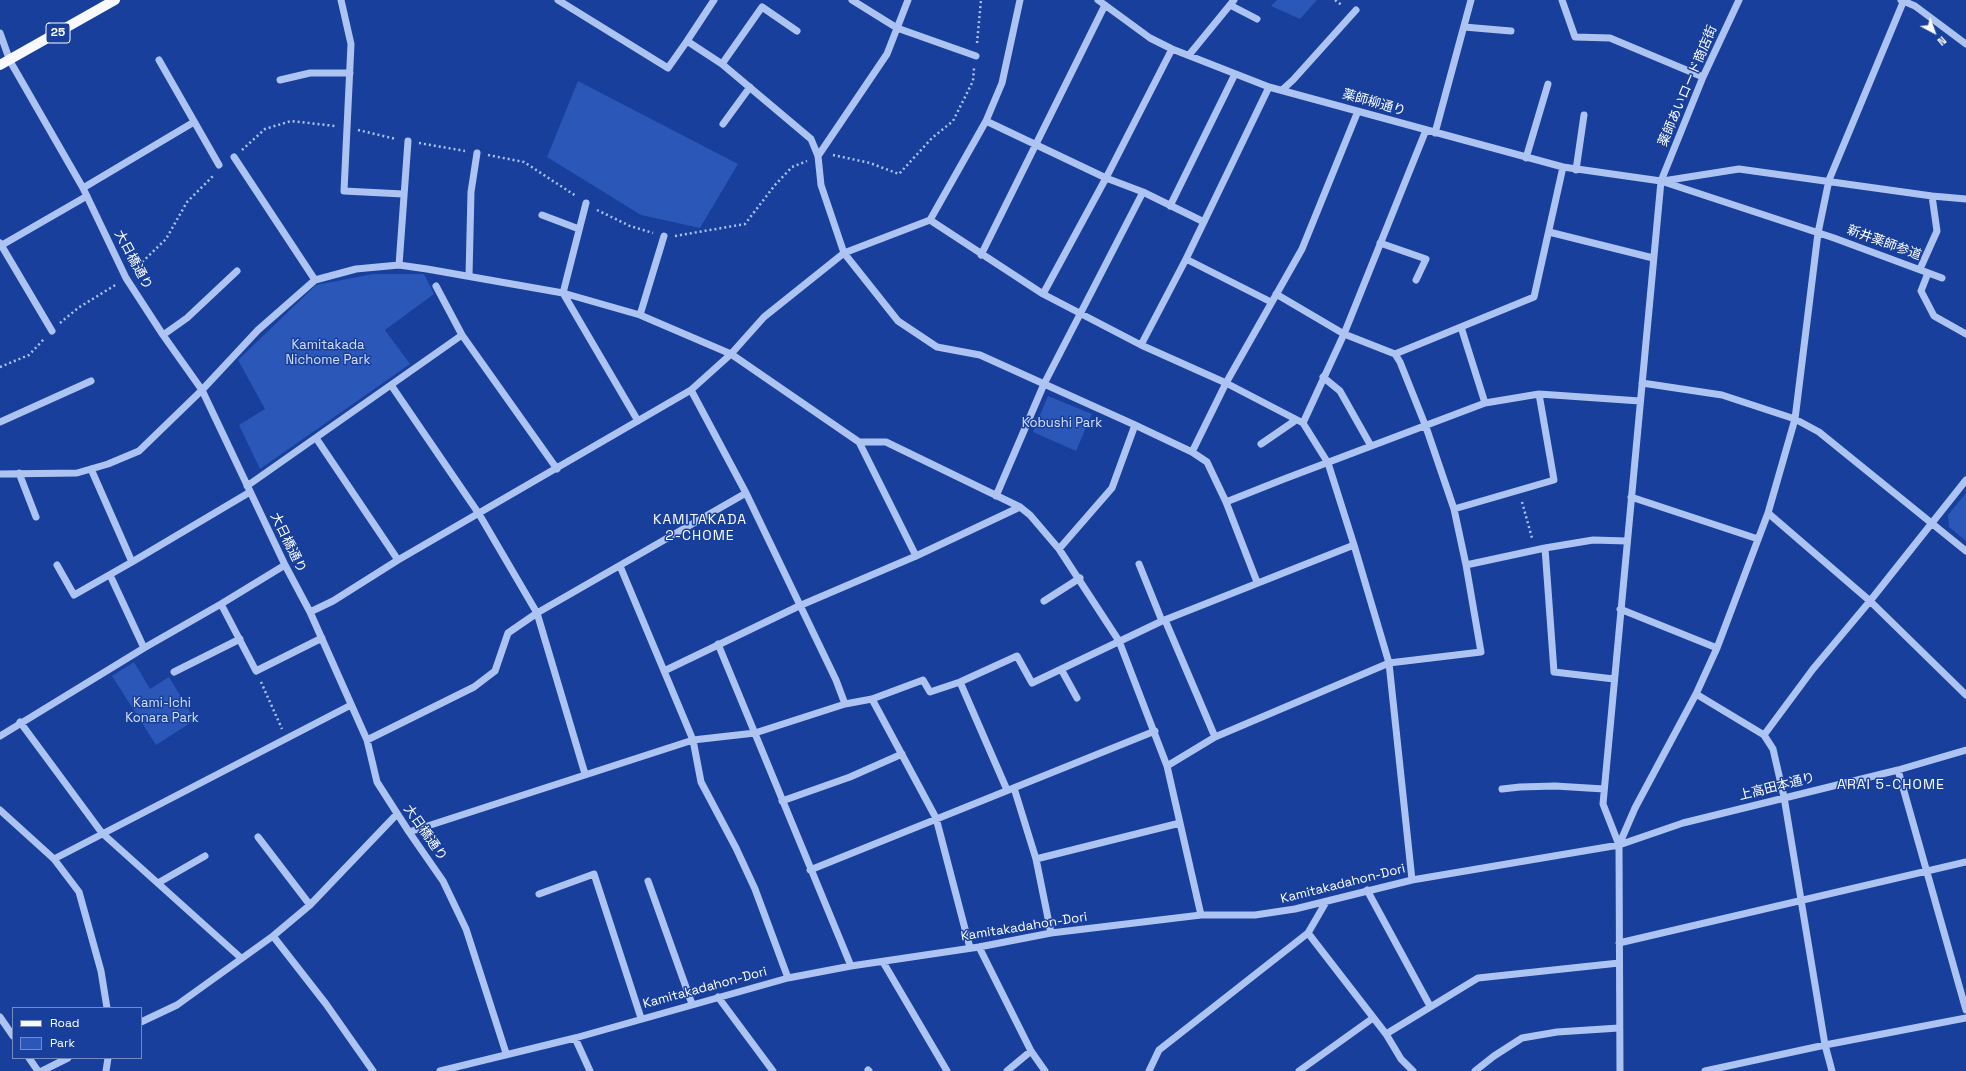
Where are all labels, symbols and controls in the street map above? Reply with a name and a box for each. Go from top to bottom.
north arrow [1914,12,1954,52]
road number: 25 [46,23,70,43]
street label: 薬師あいロード商店街 [1655,23,1721,149]
text: N [1934,33,1949,49]
street label: 薬師柳通り [1341,87,1407,119]
street label: 新井薬師参道 [1845,222,1923,264]
street label: 大日橋通り [111,228,155,292]
park label: Kamitakada Nichome Park [286,337,370,368]
park label: Kobushi Park [1022,415,1102,431]
street label: 大日橋通り [267,510,309,576]
district label: KAMITAKADA 2-CHOME [653,512,747,544]
park label: Kami-Ichi Konara Park [125,695,199,726]
street label: 上高田本通り [1737,770,1817,804]
district label: ARAI 5-CHOME [1837,777,1945,793]
street label: 大日橋通り [400,802,450,864]
street label: Kamitakadahon-Dori [1279,861,1407,907]
street label: Kamitakadahon-Dori [960,909,1088,945]
street label: Kamitakadahon-Dori [641,964,769,1012]
legend [12,1007,142,1059]
text: Road [50,1015,79,1031]
text: Park [50,1035,75,1051]

